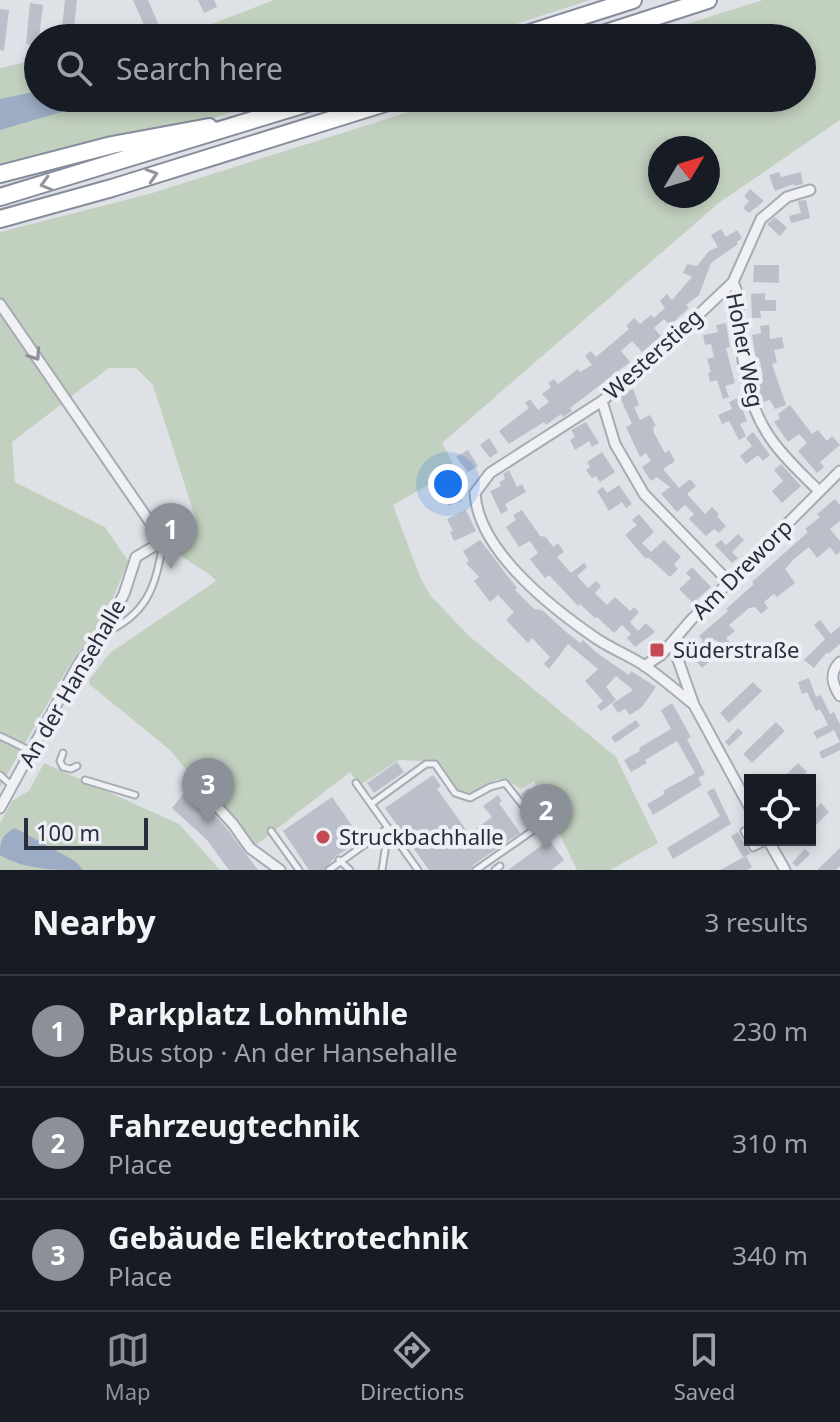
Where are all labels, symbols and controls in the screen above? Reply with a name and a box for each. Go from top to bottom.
search box [24,24,816,112]
icon: search [52,46,96,90]
text: Search here [116,48,283,89]
north arrow [648,136,720,208]
one-way arrow [145,169,159,185]
one-way arrow [40,175,54,191]
street label: Hoher Weg [720,290,772,410]
street label: Westerstieg [597,301,708,405]
one-way arrow [25,347,40,361]
your location [428,464,468,504]
pin: 1 [145,503,197,569]
street label: Am Dreworp [685,512,798,625]
street label: An der Hansehalle [11,593,131,772]
place label: Süderstraße [673,634,799,664]
marker: Süderstraße [648,641,666,659]
pin: 3 [182,758,234,824]
map controls [744,774,816,846]
button: locate [744,774,816,846]
pin: 2 [520,784,572,850]
scale bar [24,814,148,850]
text: 100 m [36,817,100,847]
place label: Struckbachhalle [339,821,504,851]
marker: Struckbachhalle [314,828,332,846]
text: Nearby [32,899,156,945]
text: 3 results [704,904,808,940]
text: Parkplatz Lohmühle [108,993,408,1034]
text: 1 [51,1013,65,1049]
text: 230 m [732,1013,808,1049]
text: Bus stop · An der Hansehalle [108,1034,458,1070]
text: Fahrzeugtechnik [108,1105,360,1146]
text: 2 [51,1125,65,1161]
text: 310 m [732,1125,808,1161]
text: Place [108,1146,172,1182]
text: Gebäude Elektrotechnik [108,1217,469,1258]
text: 3 [51,1237,65,1273]
text: 340 m [732,1237,808,1273]
text: Place [108,1258,172,1294]
tab: Map [105,1328,151,1406]
tab: Directions [360,1328,464,1406]
tab: Saved [674,1328,735,1406]

